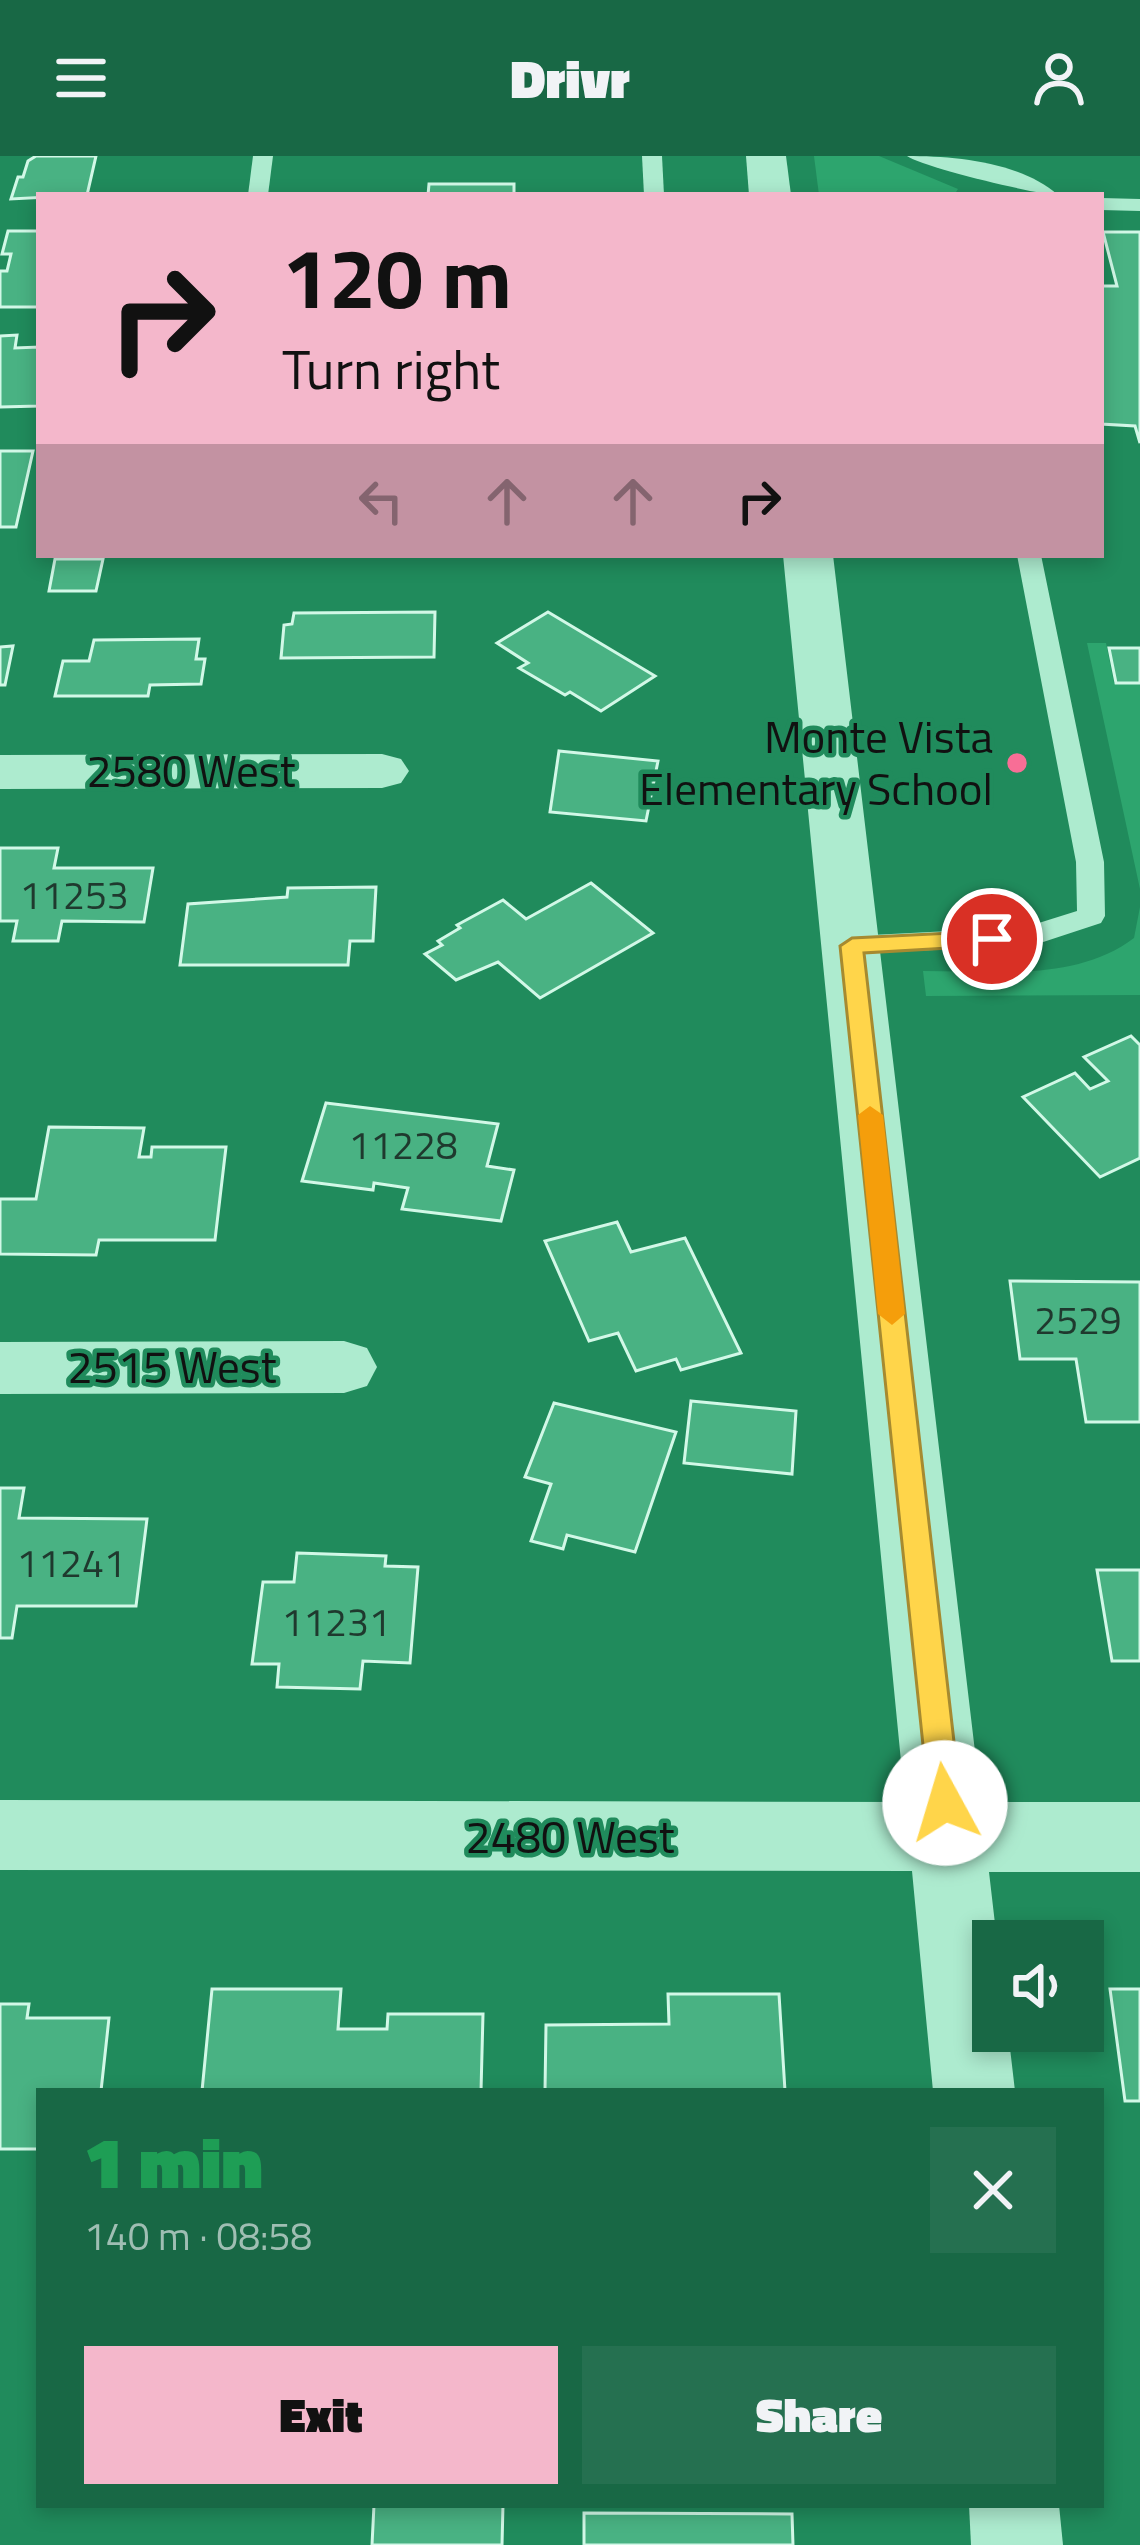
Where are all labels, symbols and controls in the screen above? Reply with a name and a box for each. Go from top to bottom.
text: Drivr [510,37,630,119]
icon: menu [48,45,114,111]
icon: person [1026,45,1092,111]
text: 120 m [282,213,512,341]
icon: right [84,240,240,396]
text: Turn right [282,328,500,410]
icon: left [348,468,414,534]
icon: ahead [474,468,540,534]
icon: ahead [600,468,666,534]
icon: right [726,468,792,534]
place label: Monte Vista Elementary School [639,702,993,822]
street label: 2580 West [86,736,296,804]
marker: Monte Vista Elementary School [1004,750,1030,776]
house number: 11253 [19,865,129,924]
pin [941,888,1043,990]
icon: arrive [959,906,1025,972]
house number: 11228 [348,1115,458,1174]
house number: 2529 [1034,1290,1122,1349]
street label: 2515 West [67,1332,277,1400]
house number: 11241 [16,1533,126,1592]
house number: 11231 [281,1592,391,1651]
position arrow [882,1740,1008,1866]
street label: 2480 West [465,1802,675,1870]
map controls [972,1920,1104,2052]
button: sound [972,1920,1104,2052]
text: 1 min [84,2106,263,2216]
button: close [930,2127,1056,2253]
text: 140 m · 08:58 [84,2206,312,2265]
button: Exit [84,2346,558,2484]
button: Share [582,2346,1056,2484]

